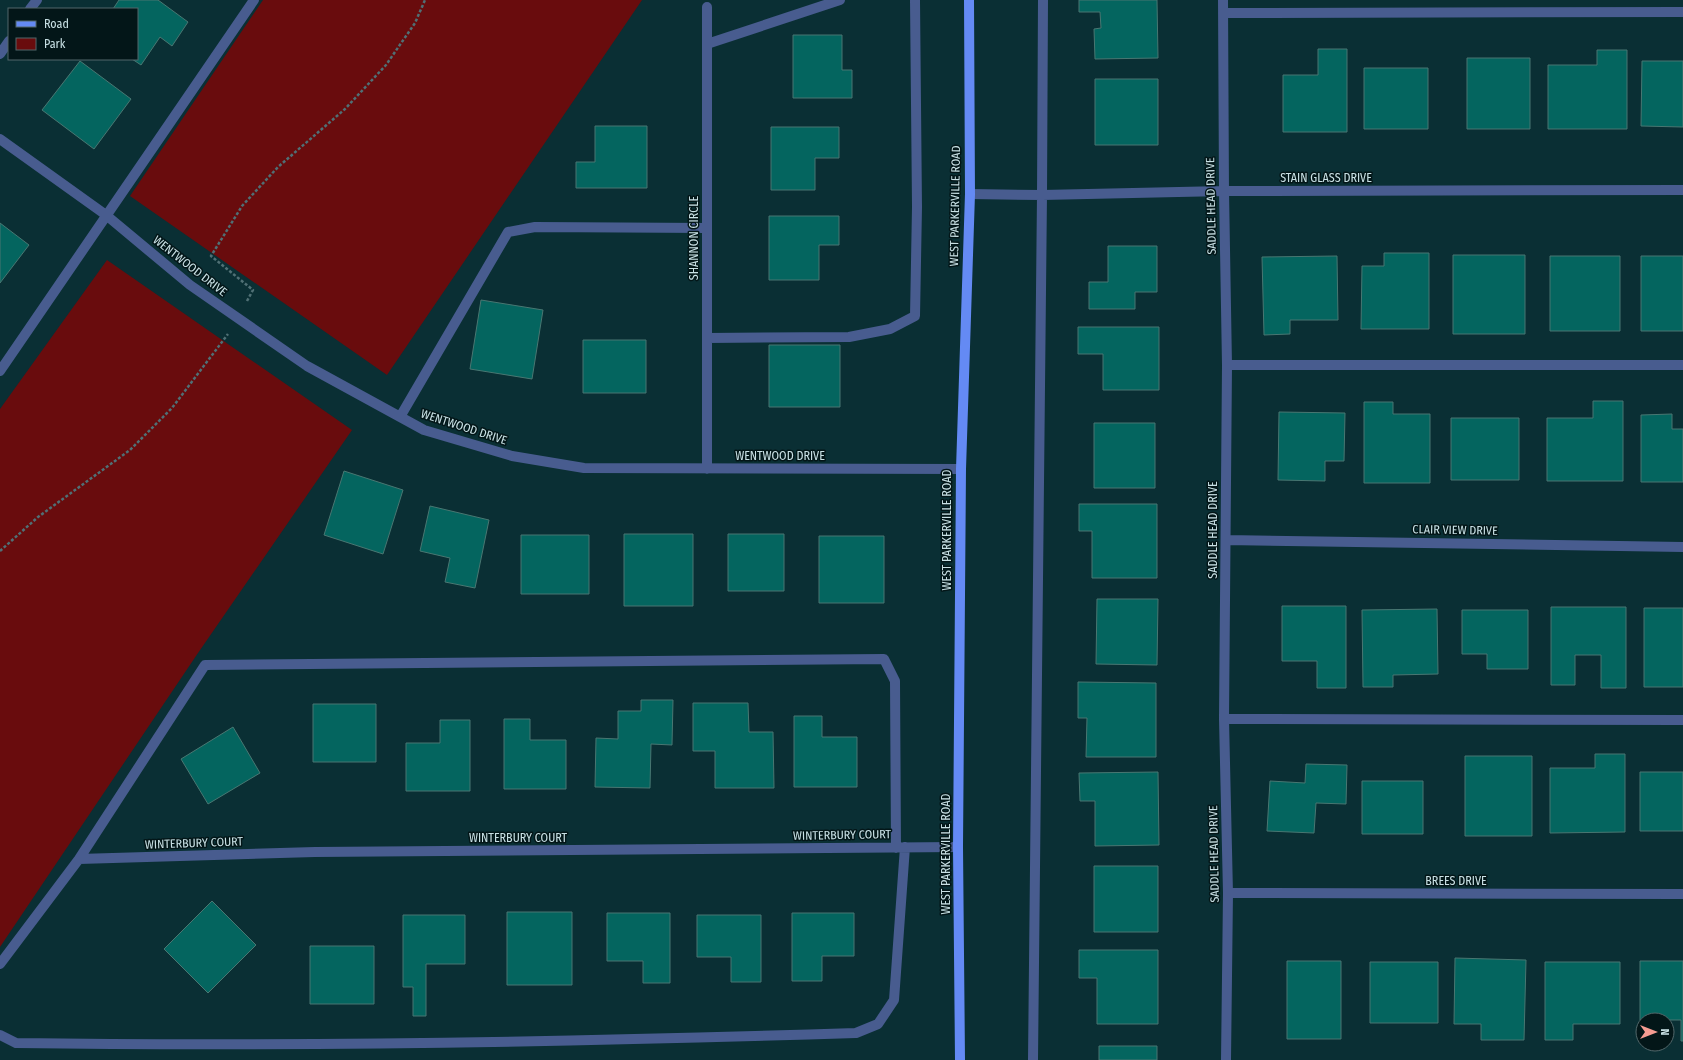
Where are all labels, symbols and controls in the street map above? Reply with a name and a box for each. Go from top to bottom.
legend [8,8,138,60]
text: Road [44,17,69,31]
text: Park [44,37,66,51]
street label: WEST PARKERVILLE ROAD [947,145,963,267]
street label: SADDLE HEAD DRIVE [1203,157,1219,255]
street label: STAIN GLASS DRIVE [1280,171,1372,185]
street label: SHANNON CIRCLE [687,195,701,280]
street label: WENTWOOD DRIVE [150,233,230,299]
street label: WENTWOOD DRIVE [419,406,509,448]
street label: WENTWOOD DRIVE [735,449,825,463]
street label: WEST PARKERVILLE ROAD [940,470,954,590]
street label: SADDLE HEAD DRIVE [1206,481,1220,579]
street label: CLAIR VIEW DRIVE [1412,522,1498,538]
street label: WEST PARKERVILLE ROAD [939,794,953,914]
street label: SADDLE HEAD DRIVE [1206,805,1222,903]
street label: WINTERBURY COURT [793,827,892,843]
street label: WINTERBURY COURT [469,831,567,845]
street label: WINTERBURY COURT [145,834,244,852]
street label: BREES DRIVE [1425,874,1487,888]
north arrow [1635,1012,1675,1052]
text: N [1658,1029,1671,1035]

